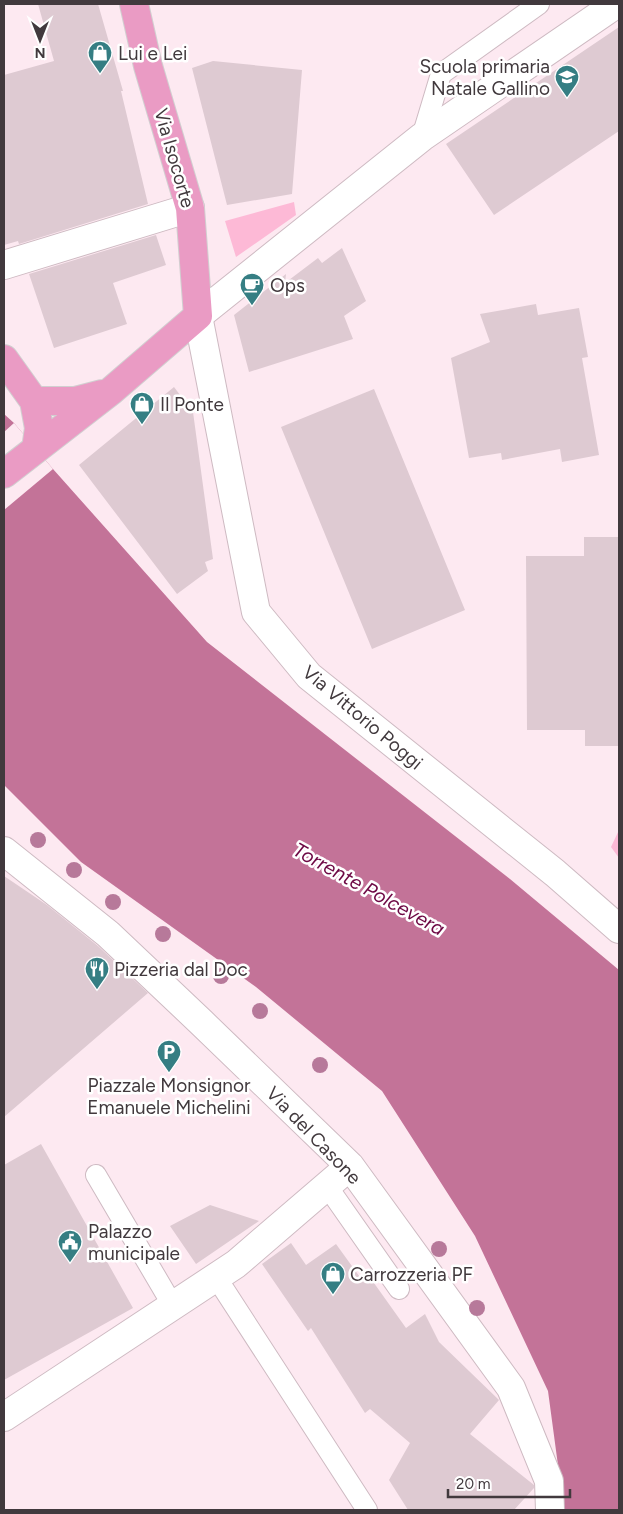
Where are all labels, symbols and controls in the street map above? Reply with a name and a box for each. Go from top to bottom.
north arrow [15,15,65,65]
shop icon: Lui e Lei [87,40,113,74]
place label: Lui e Lei [118,42,187,65]
text: N [35,44,45,61]
place label: Scuola primaria Natale Gallino [419,55,550,100]
school or university icon: Scuola primaria Natale Gallino [554,64,580,98]
street label: Via Isocorte [149,106,200,210]
cafe icon: Ops [239,272,265,306]
place label: Ops [270,274,305,297]
shop icon: Il Ponte [129,391,155,425]
place label: Il Ponte [160,393,224,416]
street label: Via Vittorio Poggi [298,660,428,774]
water label: Torrente Polcevera [289,837,449,941]
restaurant icon: Pizzeria dal Doc [84,956,110,990]
place label: Pizzeria dal Doc [114,958,248,981]
parking icon: Piazzale Monsignor Emanuele Michelini [156,1039,182,1073]
place label: Piazzale Monsignor Emanuele Michelini [87,1074,251,1119]
street label: Via del Casone [261,1082,366,1189]
place label: Palazzo municipale [88,1220,180,1265]
public building icon: Palazzo municipale [57,1229,83,1263]
shop icon: Carrozzeria PF [320,1261,346,1295]
place label: Carrozzeria PF [350,1263,473,1286]
scale bar [448,1466,570,1498]
text: 20 m [456,1475,490,1493]

